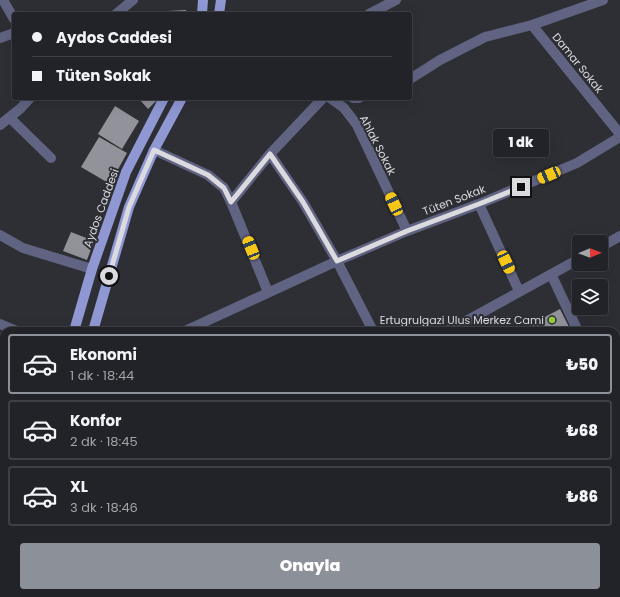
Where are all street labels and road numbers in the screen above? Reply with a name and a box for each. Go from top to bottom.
street label: Damar Sokak [549,29,607,97]
street label: Ahlak Sokak [356,112,400,178]
street label: Aydos Caddesi [79,166,123,250]
street label: Tüten Sokak [420,181,488,219]

